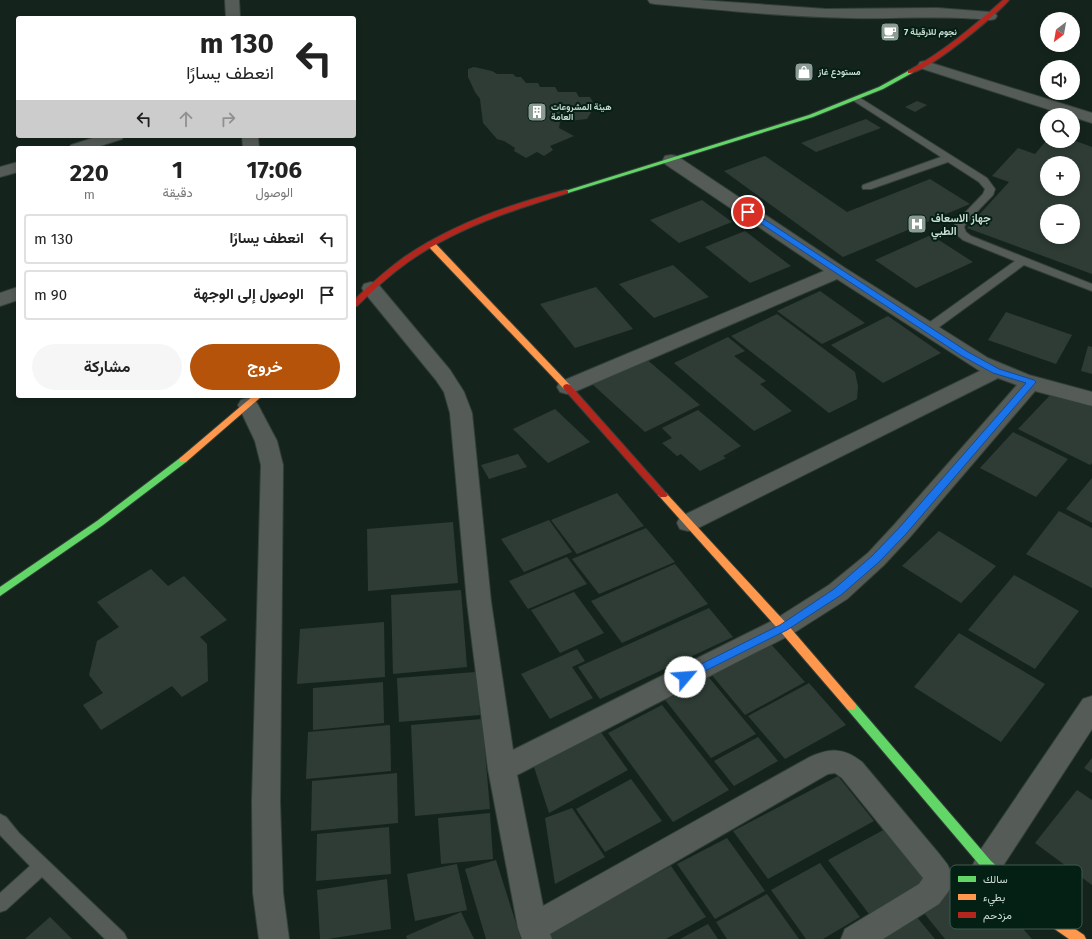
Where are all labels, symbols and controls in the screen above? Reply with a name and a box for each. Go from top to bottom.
north arrow [1040,12,1080,52]
map controls [1040,12,1080,244]
cafe icon: 7 نجوم للارقيلة [879,21,901,43]
text: 130 m [200,27,274,60]
place label: 7 نجوم للارقيلة [904,27,957,38]
icon: left [288,32,340,84]
button: sound [1040,60,1080,100]
shop icon: مستودع غاز [793,61,815,83]
text: انعطف يسارًا [186,62,274,84]
place label: مستودع غاز [817,67,861,79]
building icon: هيئة المشروعات العامة [526,101,548,123]
place label: هيئة المشروعات العامة [551,102,611,122]
icon: left [133,108,155,130]
icon: ahead [175,108,197,130]
icon: right [217,108,239,130]
button: search [1040,108,1080,148]
text: 1 [172,156,183,184]
text: 17:06 [246,156,302,184]
button: + [1040,156,1080,196]
text: 220 [70,159,109,187]
text: دقيقة [163,185,193,200]
text: الوصول [256,185,293,200]
text: m [84,187,95,202]
pin [731,195,765,229]
icon: arrive [737,201,759,223]
button: − [1040,204,1080,244]
place label: جهاز الاسعاف الطبي [931,212,991,240]
hospital icon: جهاز الاسعاف الطبي [906,213,928,235]
icon: left [316,228,338,250]
text: انعطف يسارًا [229,229,304,247]
text: 130 m [34,230,73,248]
icon: arrive [316,284,338,306]
text: الوصول إلى الوجهة [193,285,304,303]
text: 90 m [34,286,67,304]
button: مشاركة [32,344,182,390]
button: خروج [190,344,340,390]
position arrow [664,656,706,698]
legend [950,865,1082,929]
text: سالك [983,873,1008,886]
text: بطيء [983,891,1005,907]
text: مزدحم [983,909,1012,923]

